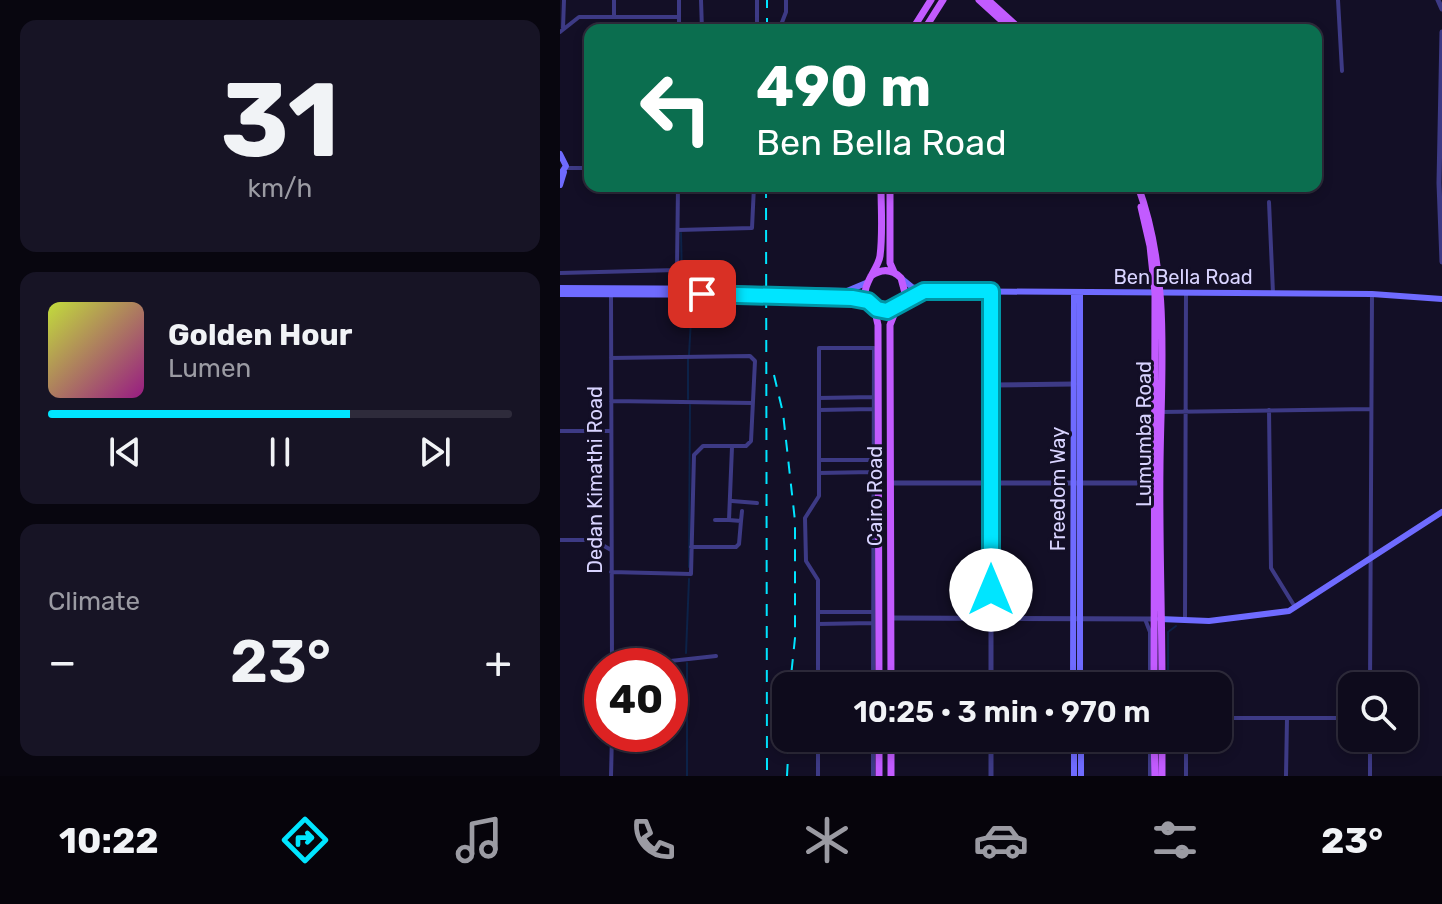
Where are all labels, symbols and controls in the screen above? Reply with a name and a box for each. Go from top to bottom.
text: 490 m [756,54,931,120]
icon: left [624,56,728,160]
text: 31 [221,59,339,182]
text: Ben Bella Road [756,121,1007,164]
text: km/h [248,173,312,204]
pin [668,260,736,328]
street label: Ben Bella Road [1113,265,1253,289]
icon: arrive [680,272,724,316]
text: Golden Hour [168,317,352,353]
text: Lumen [168,353,251,384]
street label: Lumumba Road [1132,361,1156,507]
street label: Dedan Kimathi Road [583,386,607,574]
street label: Freedom Way [1046,427,1070,551]
icon: previous [103,430,147,474]
icon: pause [258,430,302,474]
icon: next [413,430,457,474]
street label: Cairo Road [863,446,887,546]
position arrow [949,548,1033,632]
text: Climate [48,586,140,617]
text: 23° [230,626,331,697]
text: − [48,636,77,688]
text: + [485,636,512,688]
speed limit sign: 40 [584,648,688,752]
map controls [1338,672,1418,752]
button: search [1338,672,1418,752]
text: 10:25 · 3 min · 970 m [853,694,1151,730]
icon: directions [277,812,333,868]
icon: music [451,812,507,868]
icon: phone [625,812,681,868]
icon: climate [799,812,855,868]
icon: car [973,812,1029,868]
icon: filters [1147,812,1203,868]
text: 10:22 [59,819,159,862]
text: 23° [1321,819,1383,862]

